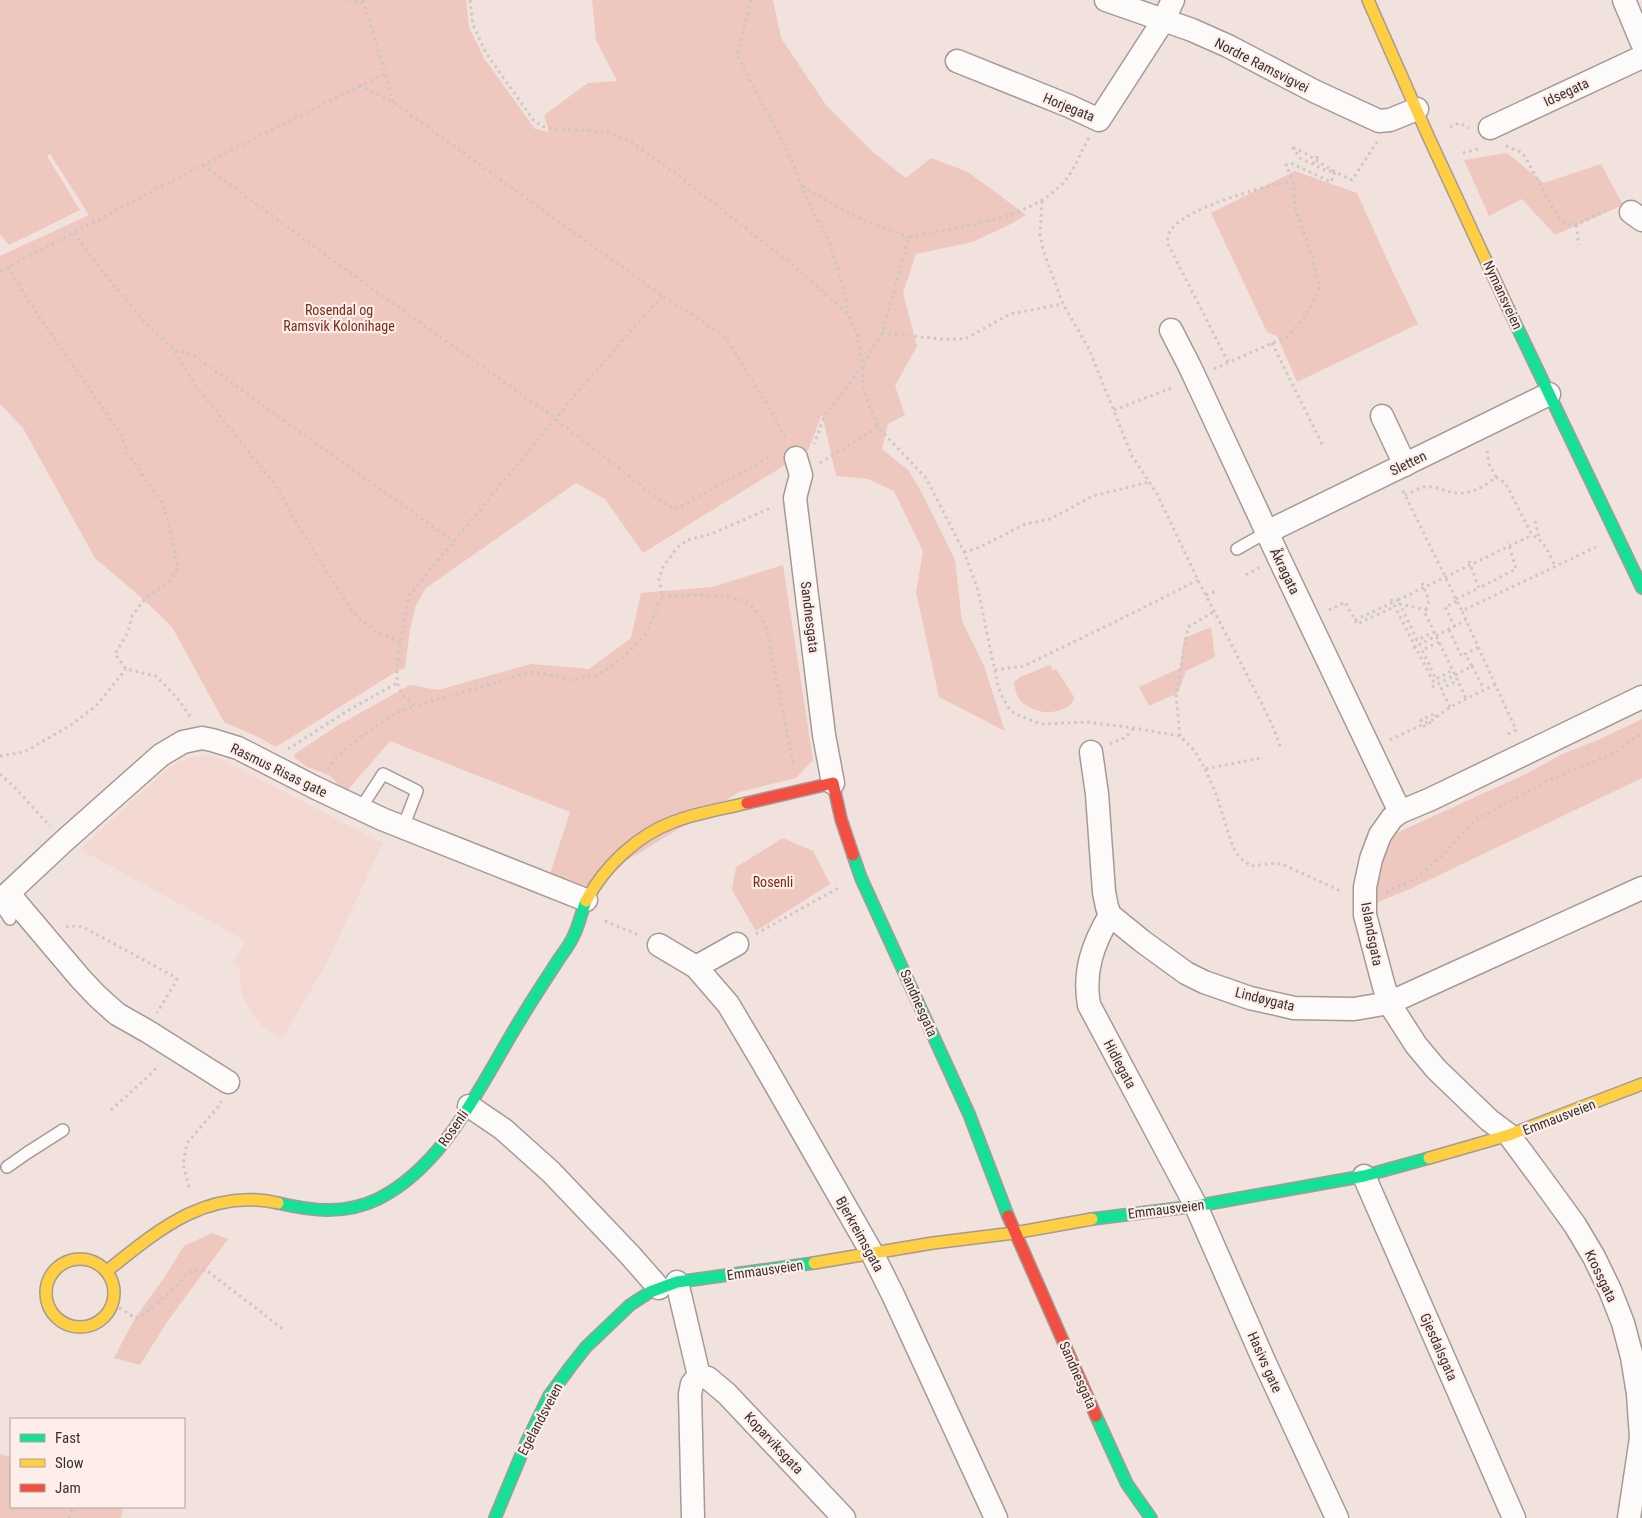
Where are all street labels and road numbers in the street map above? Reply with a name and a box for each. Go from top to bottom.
street label: Nordre Ramsvigvei [1212,34,1312,96]
street label: Idsegata [1541,75,1591,109]
street label: Horjegata [1041,89,1097,125]
street label: Nymansveien [1480,258,1526,332]
street label: Sletten [1387,447,1429,479]
street label: Åkragata [1267,545,1304,597]
street label: Sandnesgata [798,580,822,654]
street label: Rasmus Risas gate [228,740,330,800]
street label: Islandsgata [1358,901,1386,967]
street label: Sandnesgata [897,967,941,1039]
street label: Lindøygata [1234,984,1296,1014]
street label: Hidlegata [1100,1037,1140,1091]
street label: Emmausveien [1520,1096,1598,1138]
street label: Rosenli [435,1107,471,1149]
street label: Bjerkreimsgata [833,1194,887,1274]
street label: Emmausveien [1127,1196,1205,1222]
street label: Krossgata [1582,1247,1620,1305]
street label: Emmausveien [726,1257,804,1283]
street label: Gjesdalsgata [1417,1311,1461,1383]
street label: Hasivs gate [1244,1329,1286,1395]
street label: Sandnesgata [1056,1339,1100,1411]
street label: Egelandsveien [514,1380,566,1458]
street label: Koparviksgata [741,1409,807,1477]

